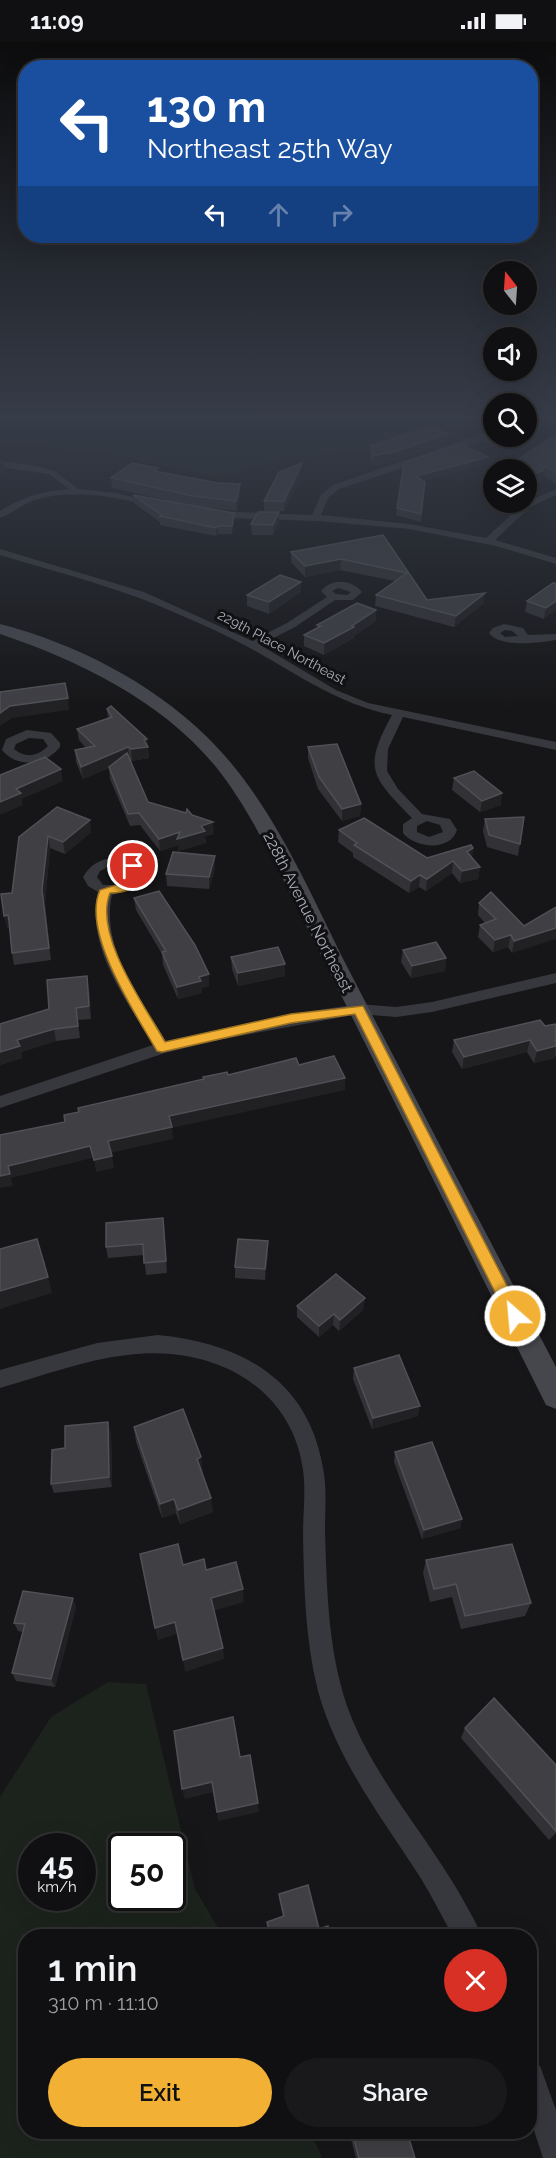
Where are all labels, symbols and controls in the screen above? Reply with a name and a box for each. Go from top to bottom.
text: 11:09 [30,8,84,34]
text: 130 m [147,83,266,132]
icon: left [48,84,126,162]
text: Northeast 25th Way [147,133,393,164]
icon: left [199,198,232,231]
icon: ahead [262,198,295,231]
icon: right [325,198,358,231]
north arrow [483,261,537,315]
map controls [483,261,537,513]
button: sound [483,327,537,381]
button: search [483,393,537,447]
button: layers [483,459,537,513]
street label: 229th Place Northeast [215,606,349,688]
street label: 228th Avenue Northeast [259,828,357,996]
pin [107,840,158,891]
icon: arrive [116,849,149,882]
position arrow [483,1284,547,1348]
speed limit sign: 50 [108,1833,186,1911]
text: 45 [40,1847,74,1882]
text: km/h [37,1878,77,1896]
text: 1 min [48,1947,137,1989]
button: close [444,1949,507,2012]
text: 310 m · 11:10 [48,1991,159,2015]
button: Exit [48,2058,272,2127]
button: Share [284,2058,507,2127]

